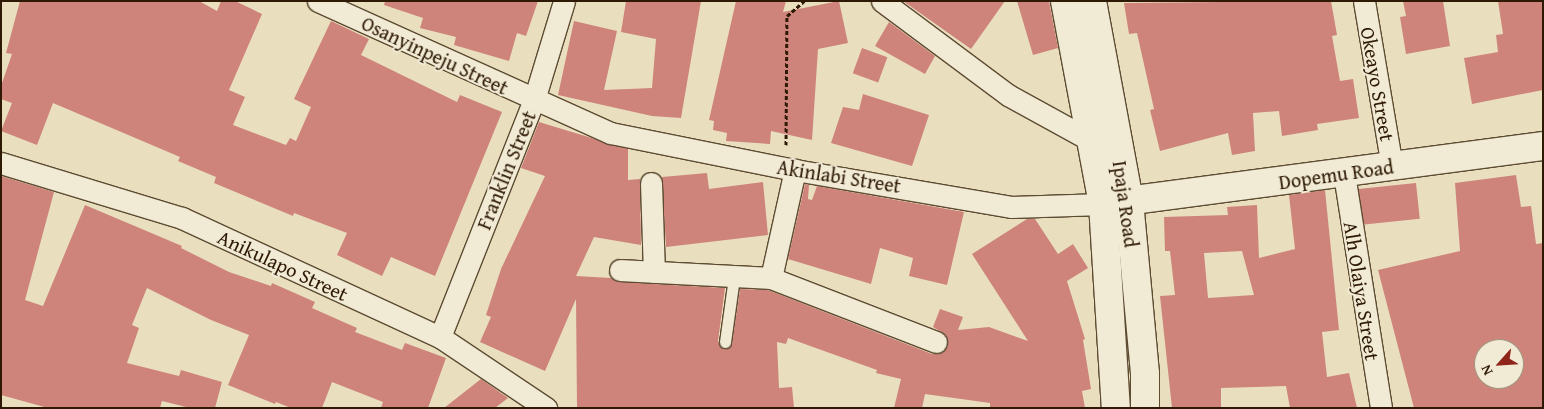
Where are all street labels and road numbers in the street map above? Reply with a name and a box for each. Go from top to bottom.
street label: Osanyinpeju Street [358,11,512,99]
street label: Okeayo Street [1356,25,1400,143]
street label: Franklin Street [471,107,541,233]
street label: Akinlabi Street [775,154,903,198]
street label: Dopemu Road [1277,154,1395,194]
street label: Ipaja Road [1108,159,1144,249]
street label: Alh Olaiya Street [1339,220,1385,362]
street label: Anikulapo Street [214,224,352,306]

